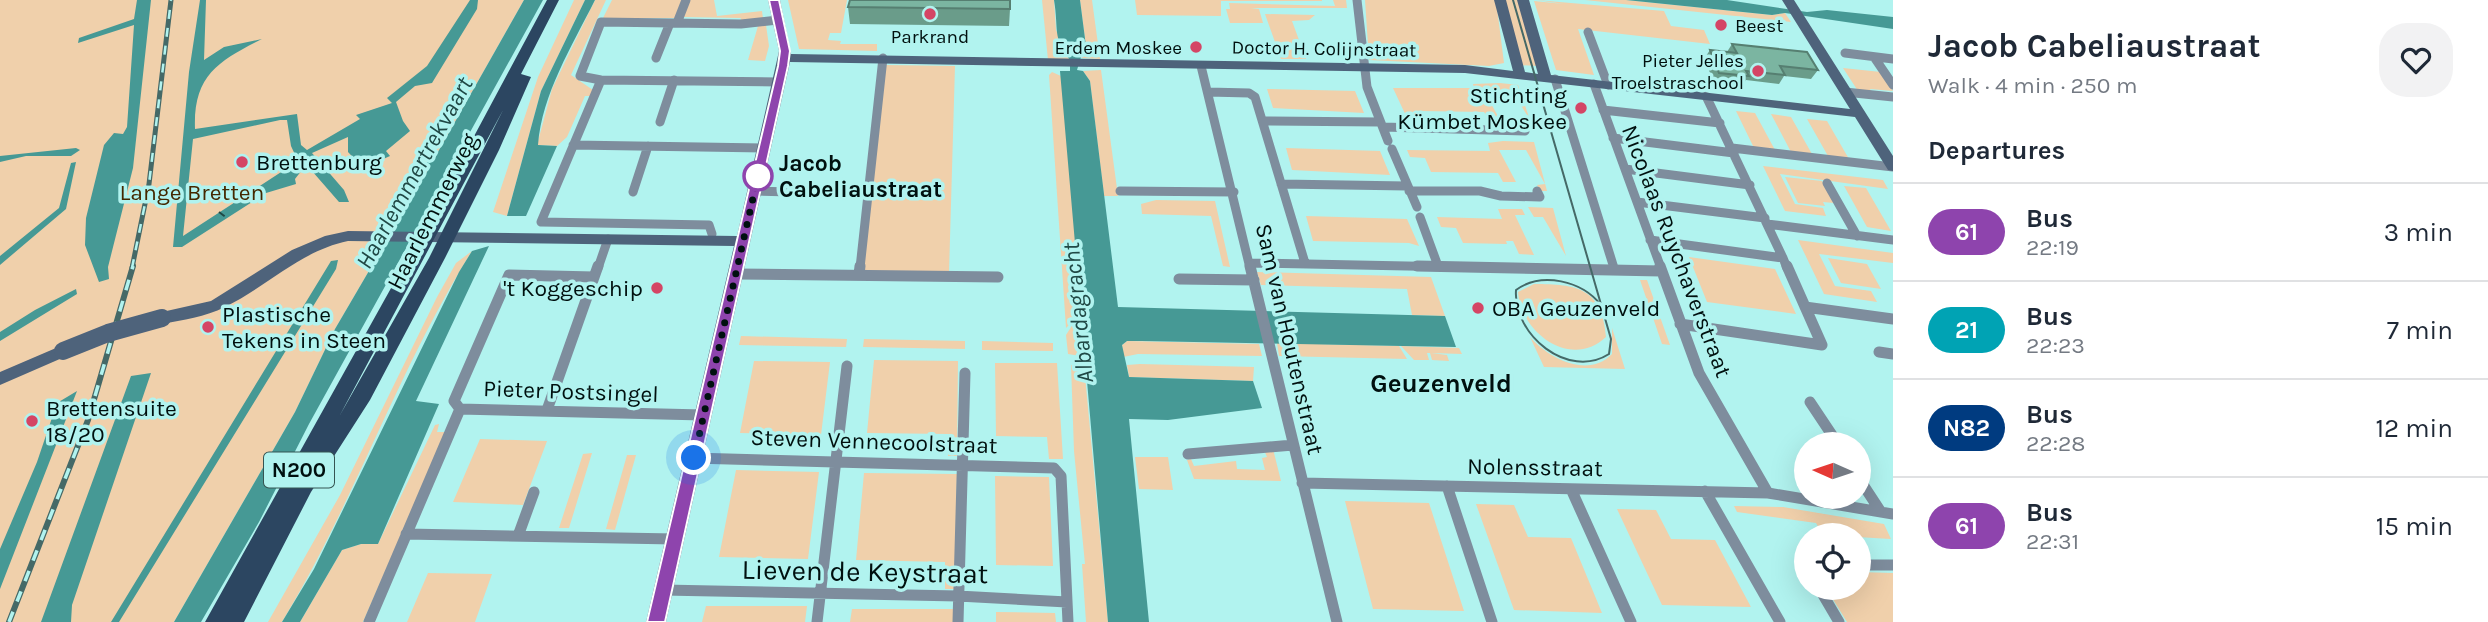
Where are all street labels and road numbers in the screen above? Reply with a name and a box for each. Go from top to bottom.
street label: Doctor H. Colijnstraat [1231,36,1417,62]
street label: Nicolaas Ruychaverstraat [1616,121,1737,382]
street label: Haarlemmerweg [381,129,483,294]
street label: Sam van Houtenstraat [1250,221,1329,458]
street label: Pieter Postsingel [483,375,659,408]
street label: Steven Vennecoolstraat [750,424,998,459]
road number: N200 [264,452,334,488]
street label: Nolensstraat [1467,453,1603,482]
street label: Lieven de Keystraat [741,553,989,590]

